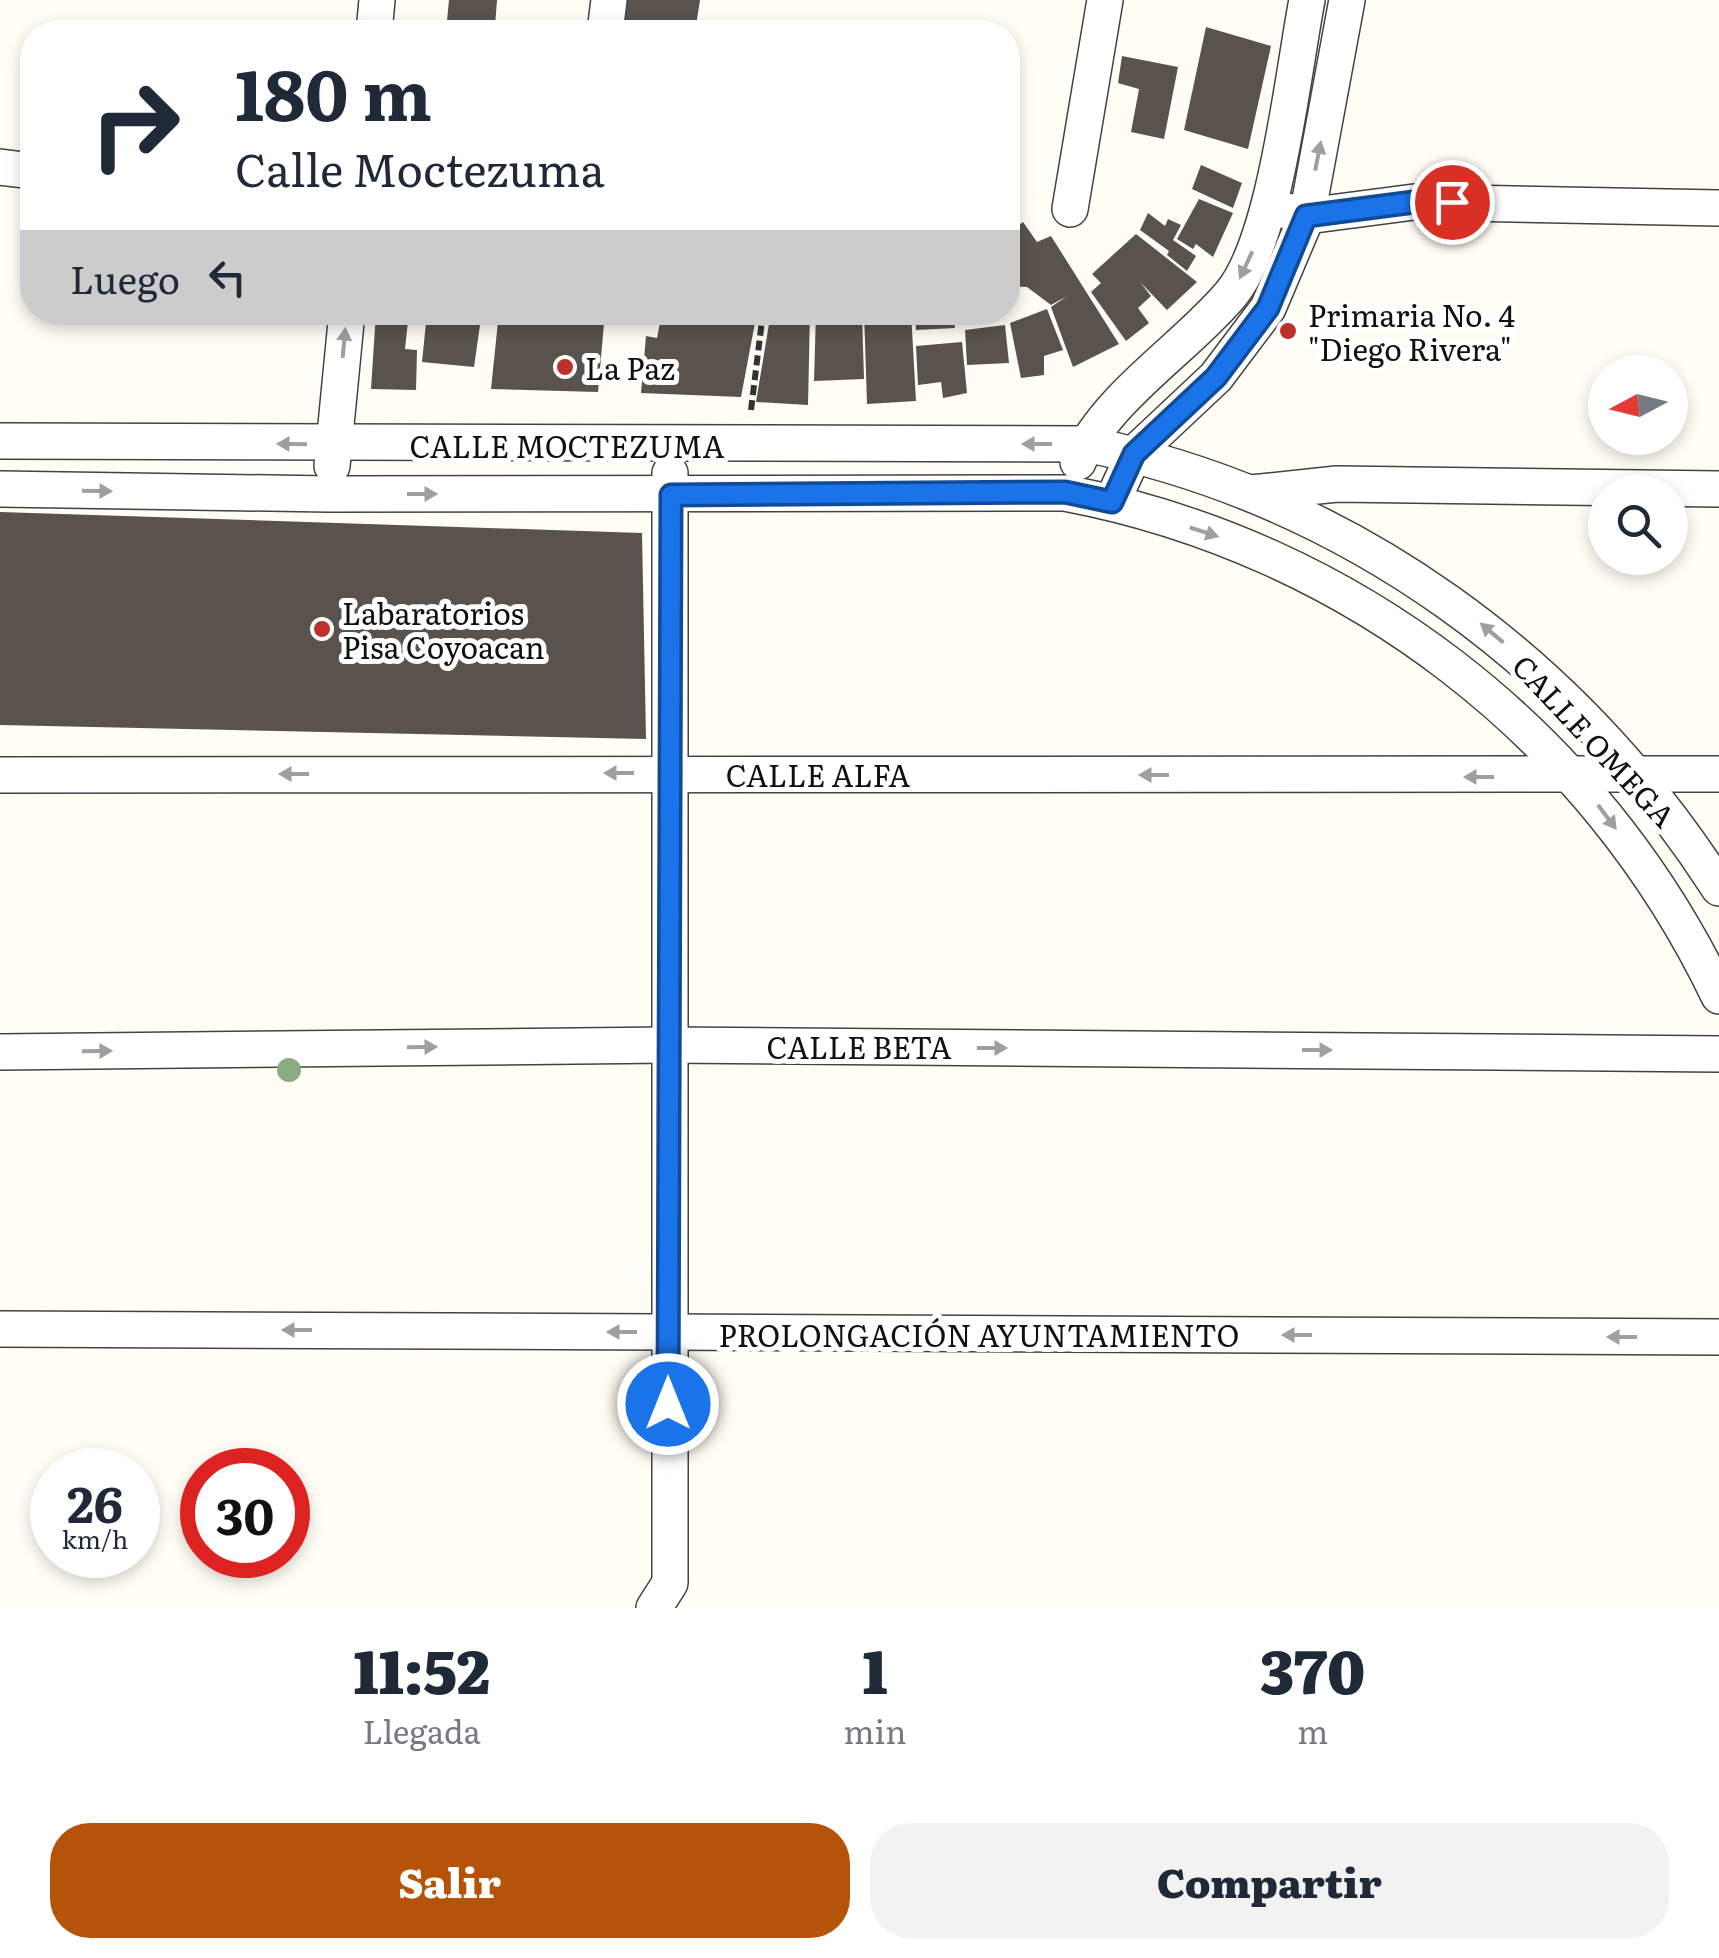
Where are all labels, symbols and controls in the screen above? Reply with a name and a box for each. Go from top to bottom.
text: 180 m [235,39,432,143]
icon: right [70,60,200,190]
text: Calle Moctezuma [235,134,605,201]
one-way arrow [1311,140,1326,171]
pin [1410,160,1495,245]
icon: arrive [1425,175,1480,230]
text: Luego [70,249,180,306]
icon: left [200,250,255,305]
one-way arrow [1238,251,1255,280]
place label: Primaria No. 4 "Diego Rivera" [1308,292,1515,370]
marker: Primaria No. 4 "Diego Rivera" [1277,320,1299,342]
one-way arrow [336,327,352,359]
place label: La Paz [585,345,675,389]
north arrow [1588,355,1688,455]
map controls [1588,355,1688,575]
marker: La Paz [554,356,576,378]
street label: CALLE MOCTEZUMA [409,423,725,467]
one-way arrow [276,435,308,451]
one-way arrow [1021,436,1053,452]
button: search [1588,475,1688,575]
one-way arrow [82,483,114,499]
one-way arrow [407,486,439,502]
one-way arrow [1190,526,1220,541]
place label: Labaratorios Pisa Coyoacan [342,590,545,668]
marker: Labaratorios Pisa Coyoacan [311,618,333,640]
one-way arrow [1479,623,1504,645]
street label: CALLE OMEGA [1503,644,1687,836]
street label: CALLE ALFA [726,752,910,796]
one-way arrow [603,765,635,781]
one-way arrow [278,766,310,782]
one-way arrow [1138,767,1170,783]
one-way arrow [1463,769,1495,785]
one-way arrow [1596,804,1616,830]
street label: CALLE BETA [767,1024,951,1068]
one-way arrow [407,1039,439,1055]
one-way arrow [977,1040,1009,1056]
one-way arrow [1302,1042,1334,1058]
one-way arrow [82,1043,114,1059]
street label: PROLONGACIÓN AYUNTAMIENTO [719,1312,1239,1356]
one-way arrow [280,1322,312,1338]
one-way arrow [605,1324,637,1340]
one-way arrow [1280,1327,1312,1343]
one-way arrow [1605,1329,1637,1345]
position arrow [616,1352,720,1456]
speed limit sign: 30 [180,1448,310,1578]
text: 26 [67,1464,123,1538]
text: km/h [62,1520,128,1557]
text: 11:52 [354,1623,490,1712]
text: 1 [862,1623,888,1712]
text: 370 [1260,1623,1365,1712]
text: Llegada [363,1706,481,1754]
text: min [844,1706,906,1754]
text: m [1297,1706,1328,1754]
button: Salir [50,1823,850,1938]
button: Compartir [870,1823,1669,1938]

